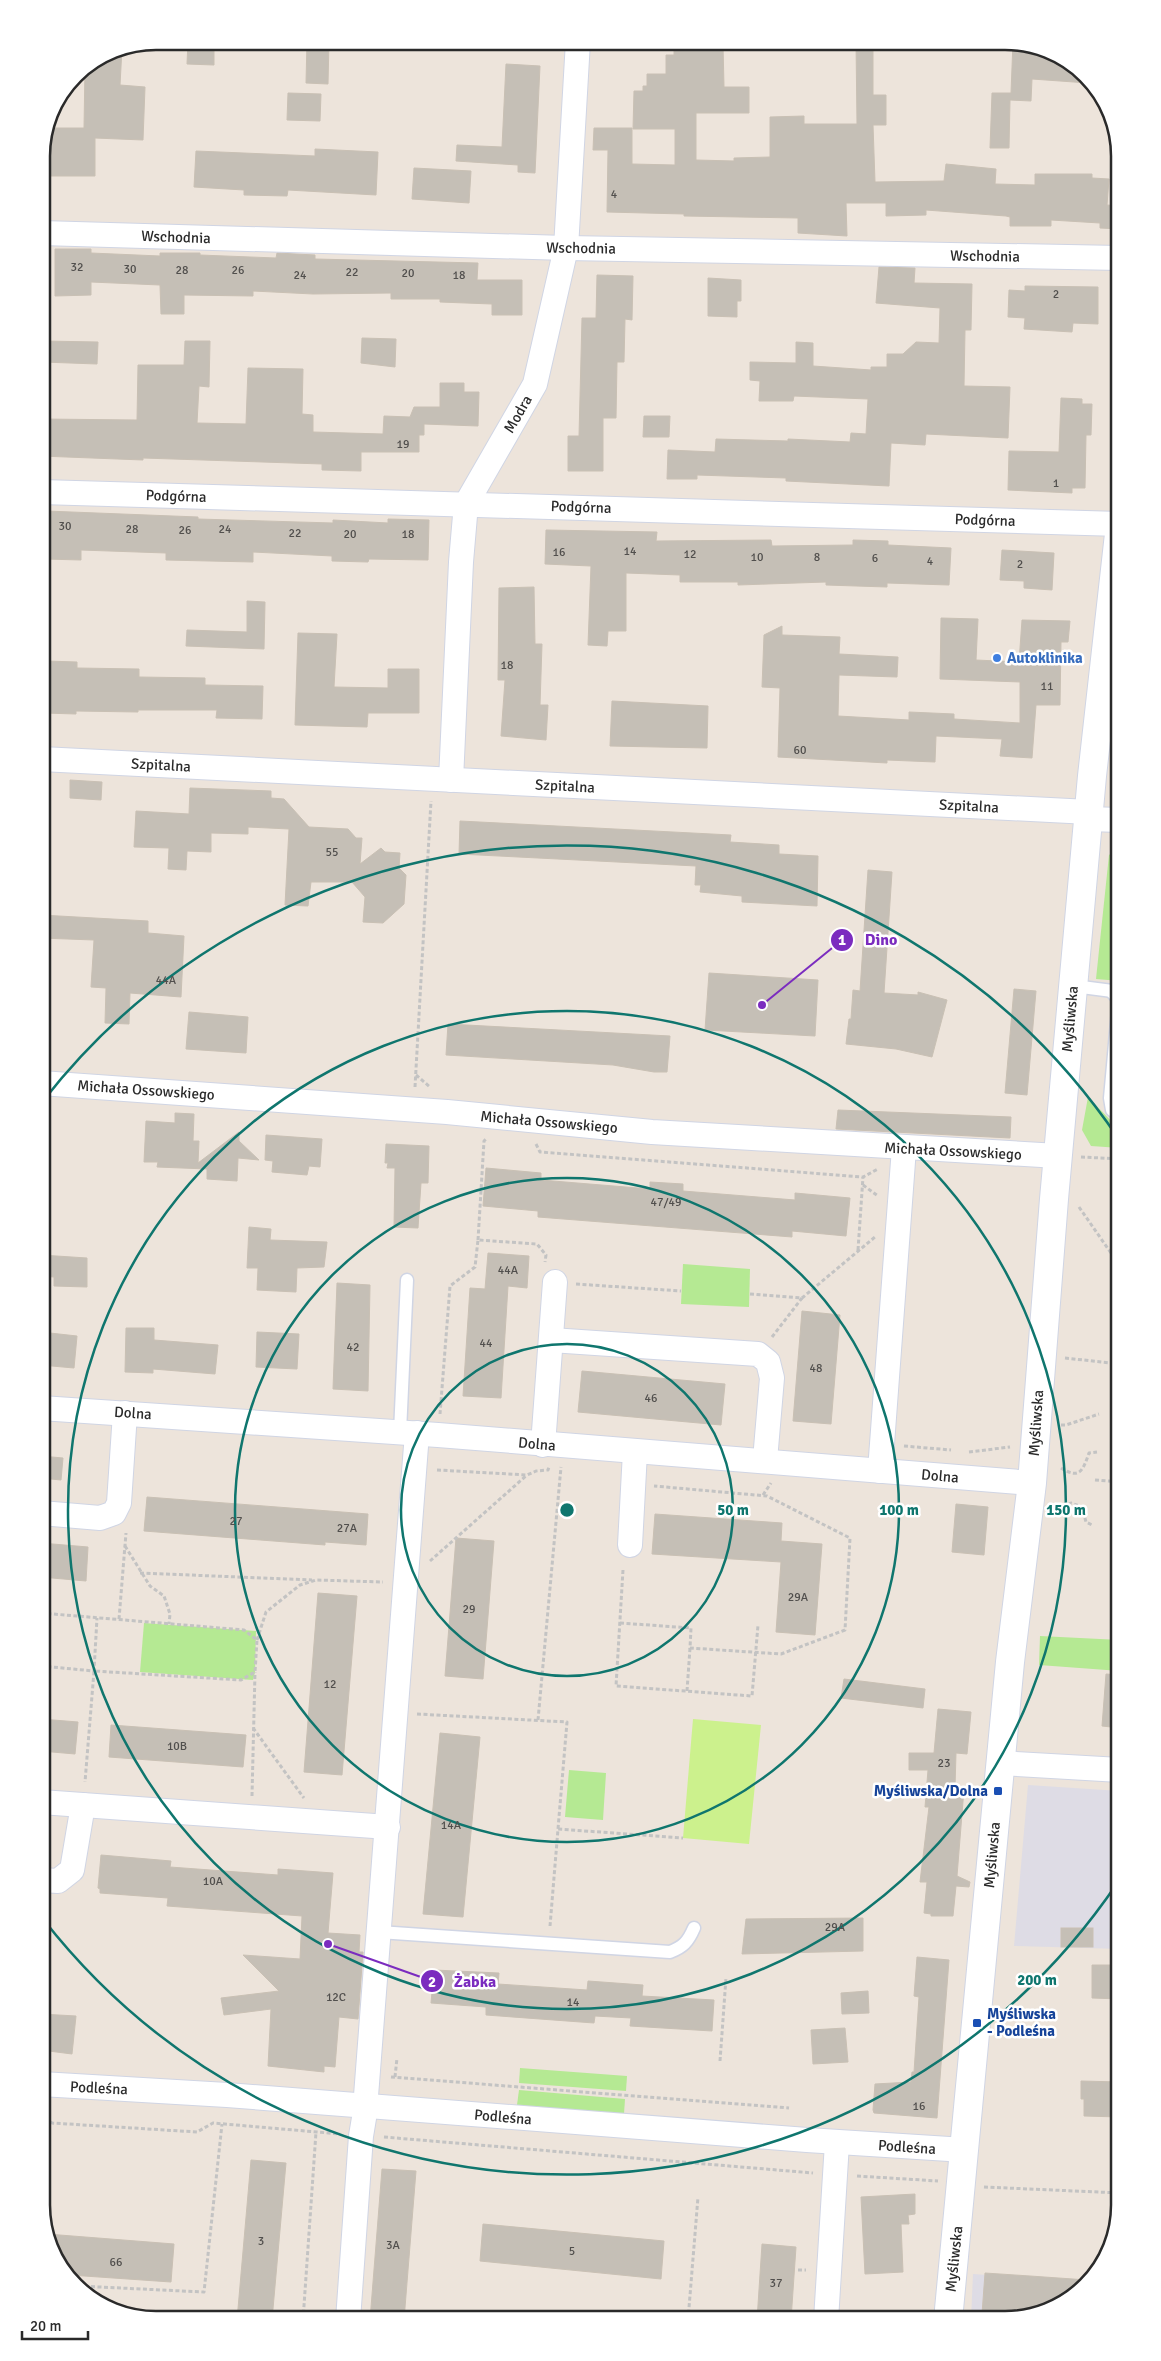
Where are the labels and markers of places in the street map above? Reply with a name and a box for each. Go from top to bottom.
place label: Autoklinika [1007,649,1083,667]
marker: Autoklinika [991,652,1003,664]
callout: Dino [829,924,907,955]
centre of rings [558,1501,576,1519]
place label: Myśliwska/Dolna [874,1782,988,1800]
marker: Myśliwska/Dolna [992,1785,1004,1797]
callout: Żabka [419,1966,506,1997]
place label: Myśliwska - Podleśna [987,2005,1056,2040]
marker: Myśliwska - Podleśna [971,2017,983,2029]

